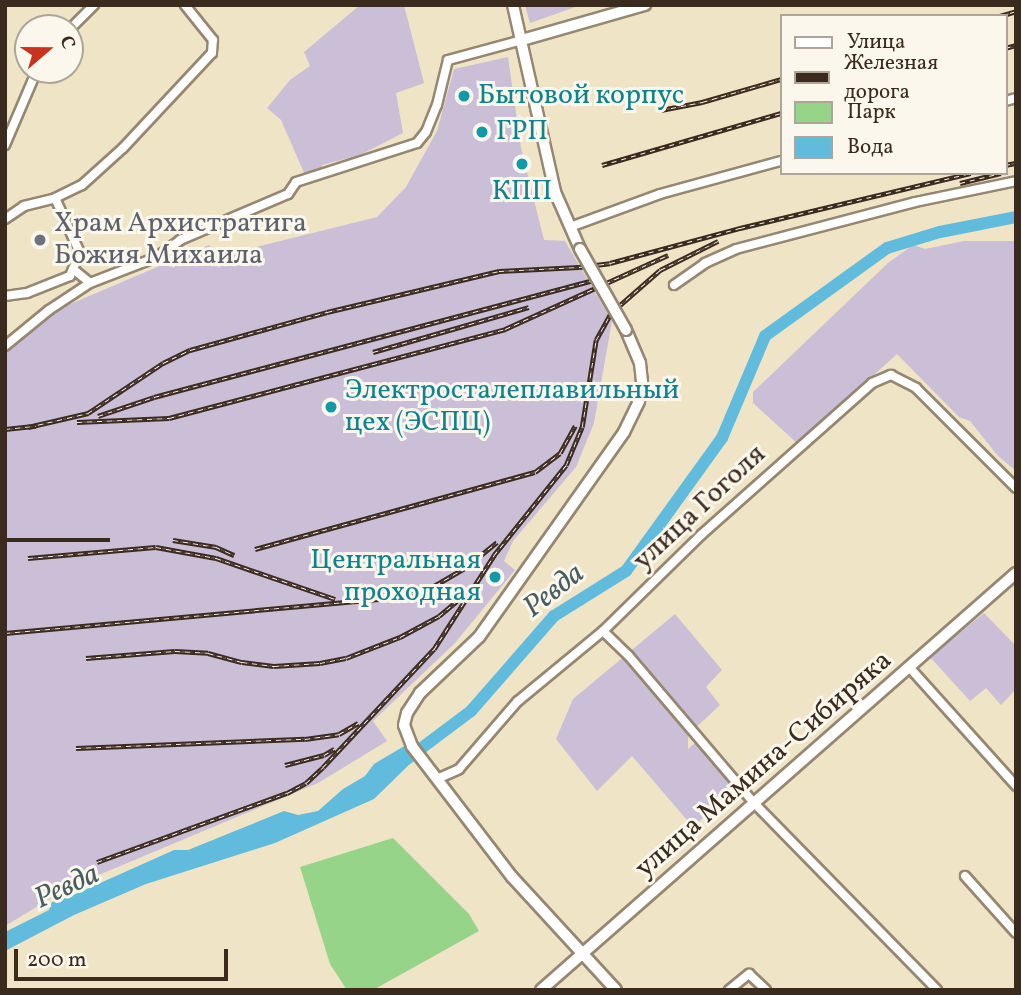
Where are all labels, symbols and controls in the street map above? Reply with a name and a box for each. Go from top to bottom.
north arrow [14,14,84,84]
legend [780,14,1007,175]
text: Улица [847,28,905,57]
text: С [53,32,81,53]
text: Железная дорога [844,49,938,107]
place label: Бытовой корпус [478,79,684,113]
marker: Бытовой корпус [456,88,472,104]
text: Парк [847,98,896,127]
place label: ГРП [496,115,548,149]
marker: ГРП [474,124,490,140]
text: Вода [847,133,894,162]
marker: КПП [514,156,530,172]
place label: КПП [492,175,552,209]
place label: Храм Архистратига Божия Михаила [54,207,307,273]
marker: Храм Архистратига Божия Михаила [32,232,48,248]
place label: Электросталеплавильный цех (ЭСПЦ) [345,374,679,440]
marker: Электросталеплавильный цех (ЭСПЦ) [323,399,339,415]
street label: улица Гоголя [627,438,773,578]
place label: Центральная проходная [310,544,481,610]
water label: Ревда [516,556,592,626]
marker: Центральная проходная [487,569,503,585]
street label: улица Мамина-Сибиряка [629,644,899,886]
water label: Ревда [29,856,105,918]
scale bar [18,936,231,980]
text: 200 m [27,946,87,975]

